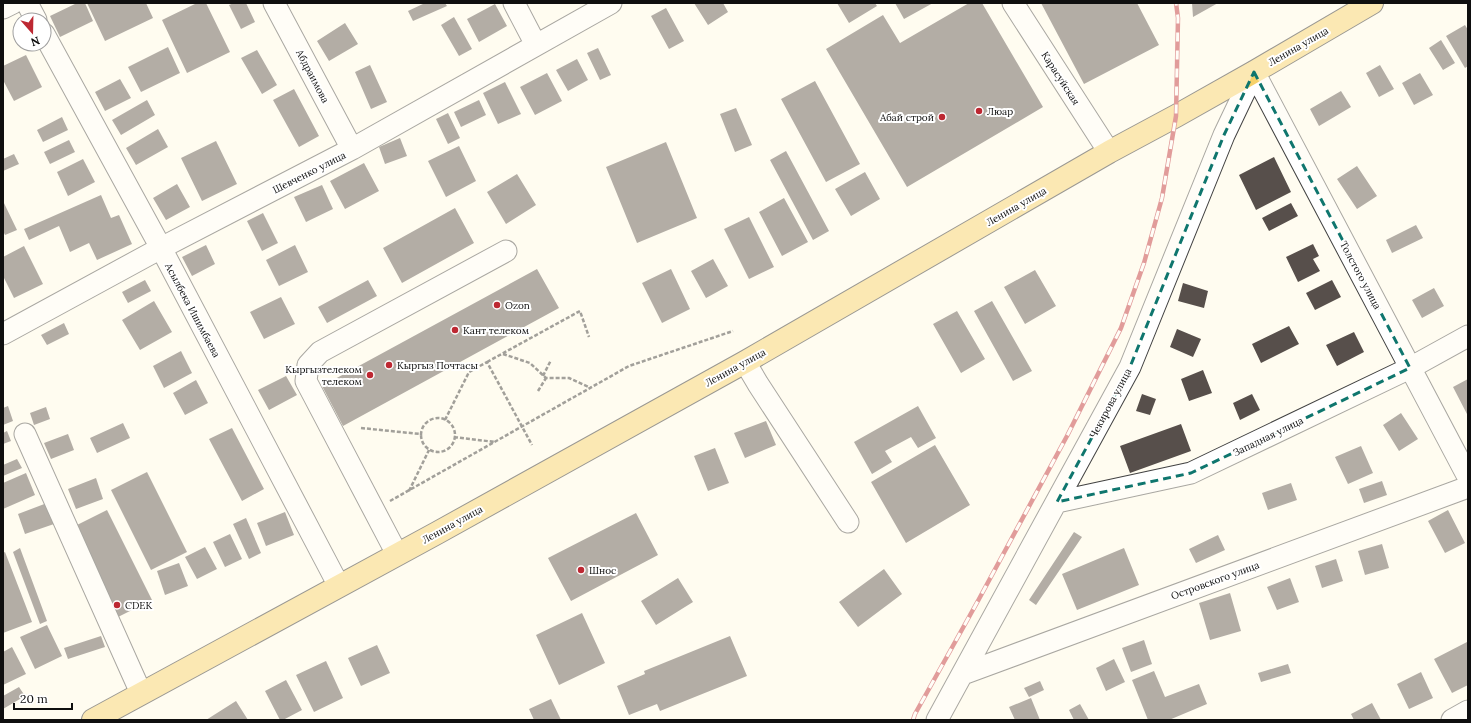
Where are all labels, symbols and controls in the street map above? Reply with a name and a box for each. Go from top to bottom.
north arrow [12,12,52,52]
street label: Ленина улица [1266,24,1331,69]
text: N [29,33,42,50]
street label: Абдраимова [293,46,332,105]
street label: Карасуйская [1038,49,1083,107]
place label: Люар [987,105,1013,118]
marker: Люар [974,106,984,116]
place label: Абай строй [879,111,934,124]
marker: Абай строй [937,112,947,122]
street label: Шевченко улица [271,148,348,196]
street label: Ленина улица [984,184,1049,229]
street label: Толстого улица [1337,239,1384,312]
street label: Асылбека Ишимбаева [162,260,223,360]
place label: Ozon [505,299,530,312]
marker: Ozon [492,300,502,310]
place label: Кант телеком [463,324,530,337]
marker: Кант телеком [450,325,460,335]
street label: Ленина улица [703,345,768,389]
place label: Кыргыз Почтасы [397,359,478,372]
marker: Кыргыз Почтасы [384,360,394,370]
place label: Кыргызтелеком телеком [285,363,363,388]
street label: Чекирова улица [1087,366,1134,440]
marker: Кыргызтелеком телеком [365,370,375,380]
street label: Западная улица [1231,414,1306,459]
street label: Ленина улица [420,502,485,546]
street label: Островского улица [1169,558,1261,603]
place label: Шнос [589,564,616,577]
marker: Шнос [576,565,586,575]
place label: CDEK [125,599,153,612]
marker: CDEK [112,600,122,610]
scale bar [14,685,72,711]
text: 20 m [20,691,48,706]

